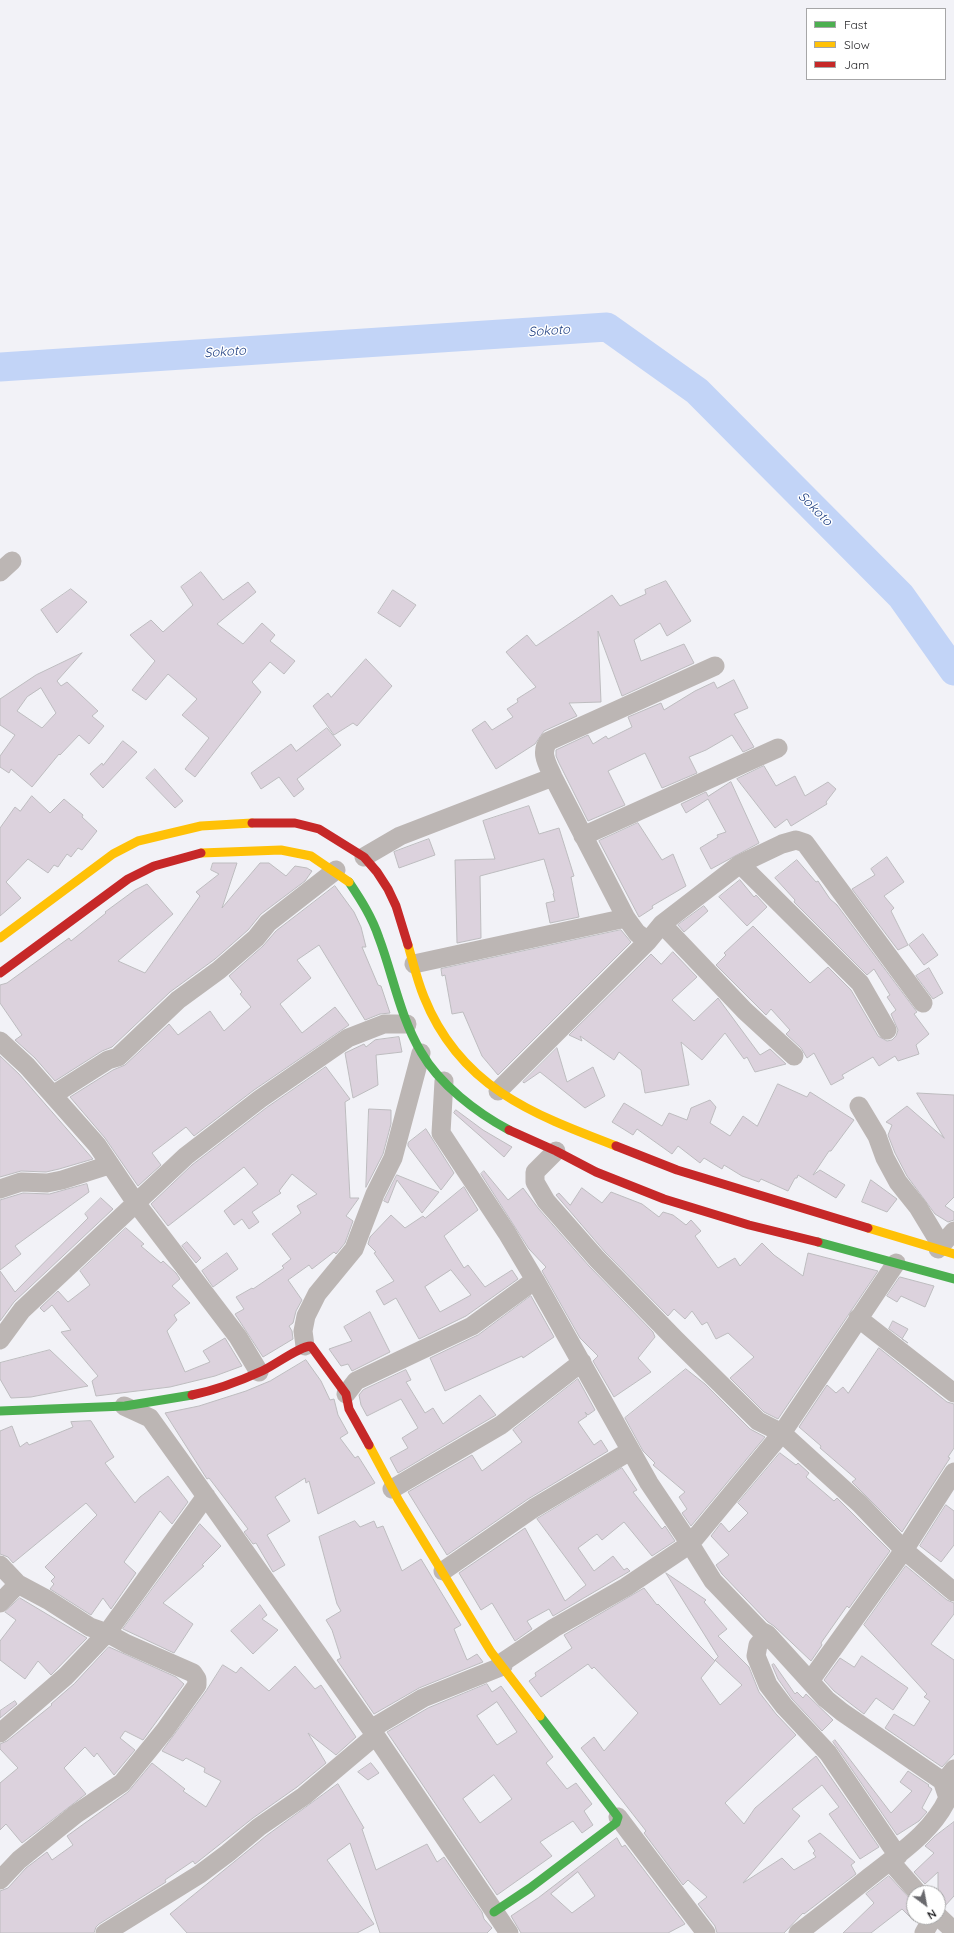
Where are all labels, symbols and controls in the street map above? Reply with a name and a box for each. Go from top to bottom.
legend [806,8,946,80]
text: Fast [844,17,868,32]
text: Slow [844,37,870,52]
text: Jam [844,57,869,72]
water label: Sokoto [528,322,570,340]
water label: Sokoto [204,343,246,361]
water label: Sokoto [795,489,835,529]
north arrow [906,1885,946,1925]
text: N [925,1906,939,1922]

